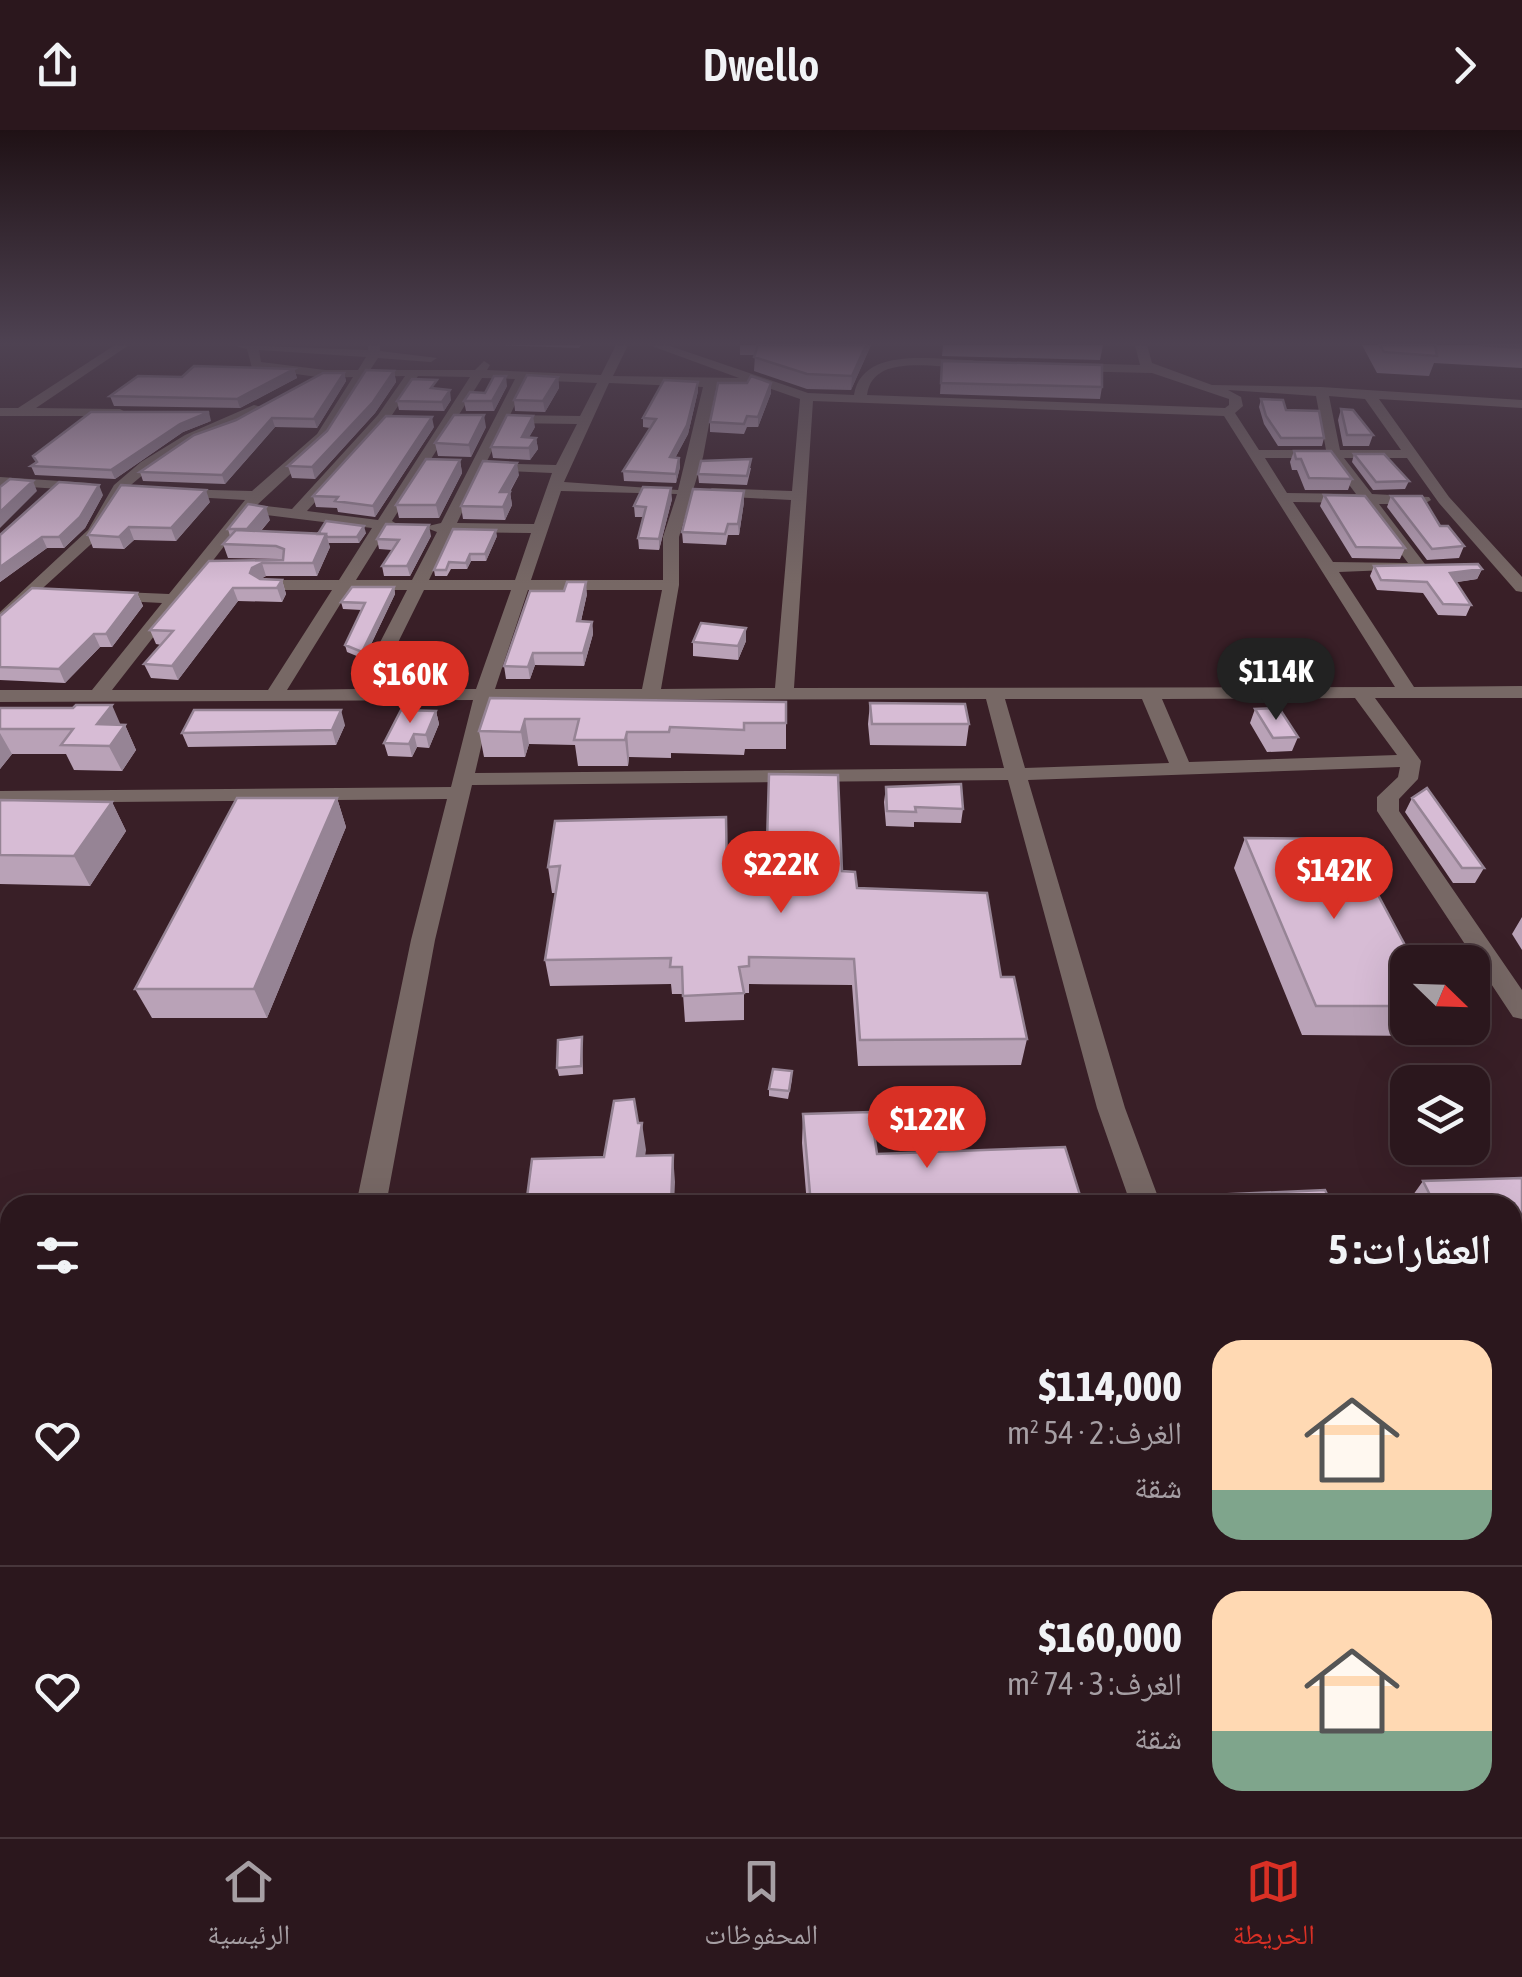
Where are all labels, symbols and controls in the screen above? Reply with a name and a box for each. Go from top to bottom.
icon: share [30,38,85,93]
icon: forward [1437,38,1492,93]
text: Dwello [703,39,819,91]
pin: $114K [1206,638,1346,723]
pin: $160K [340,641,480,726]
text: $114K [1239,652,1313,689]
text: $160K [373,655,447,692]
pin: $222K [711,831,851,916]
pin: $142K [1264,837,1404,922]
text: $222K [744,845,818,882]
text: $142K [1297,851,1371,888]
north arrow [1390,945,1490,1045]
map controls [1390,945,1490,1165]
button: layers [1390,1065,1490,1165]
pin: $122K [857,1086,997,1171]
text: $122K [890,1100,964,1137]
text: العقارات: 5 [1328,1225,1492,1273]
icon: filters [30,1228,85,1283]
text: $114,000 [1038,1362,1182,1410]
icon: home [1292,1380,1412,1500]
icon: heart [30,1413,85,1468]
text: الغرف: 2 · 54 m² [1007,1414,1182,1451]
text: شقة [1134,1468,1182,1505]
text: $160,000 [1038,1613,1182,1661]
icon: home [1292,1631,1412,1751]
icon: heart [30,1664,85,1719]
text: الغرف: 3 · 74 m² [1007,1665,1182,1702]
text: شقة [1134,1719,1182,1756]
tab: الرئيسية [207,1854,290,1962]
tab: المحفوظات [704,1854,818,1962]
tab: الخريطة [1232,1854,1315,1962]

